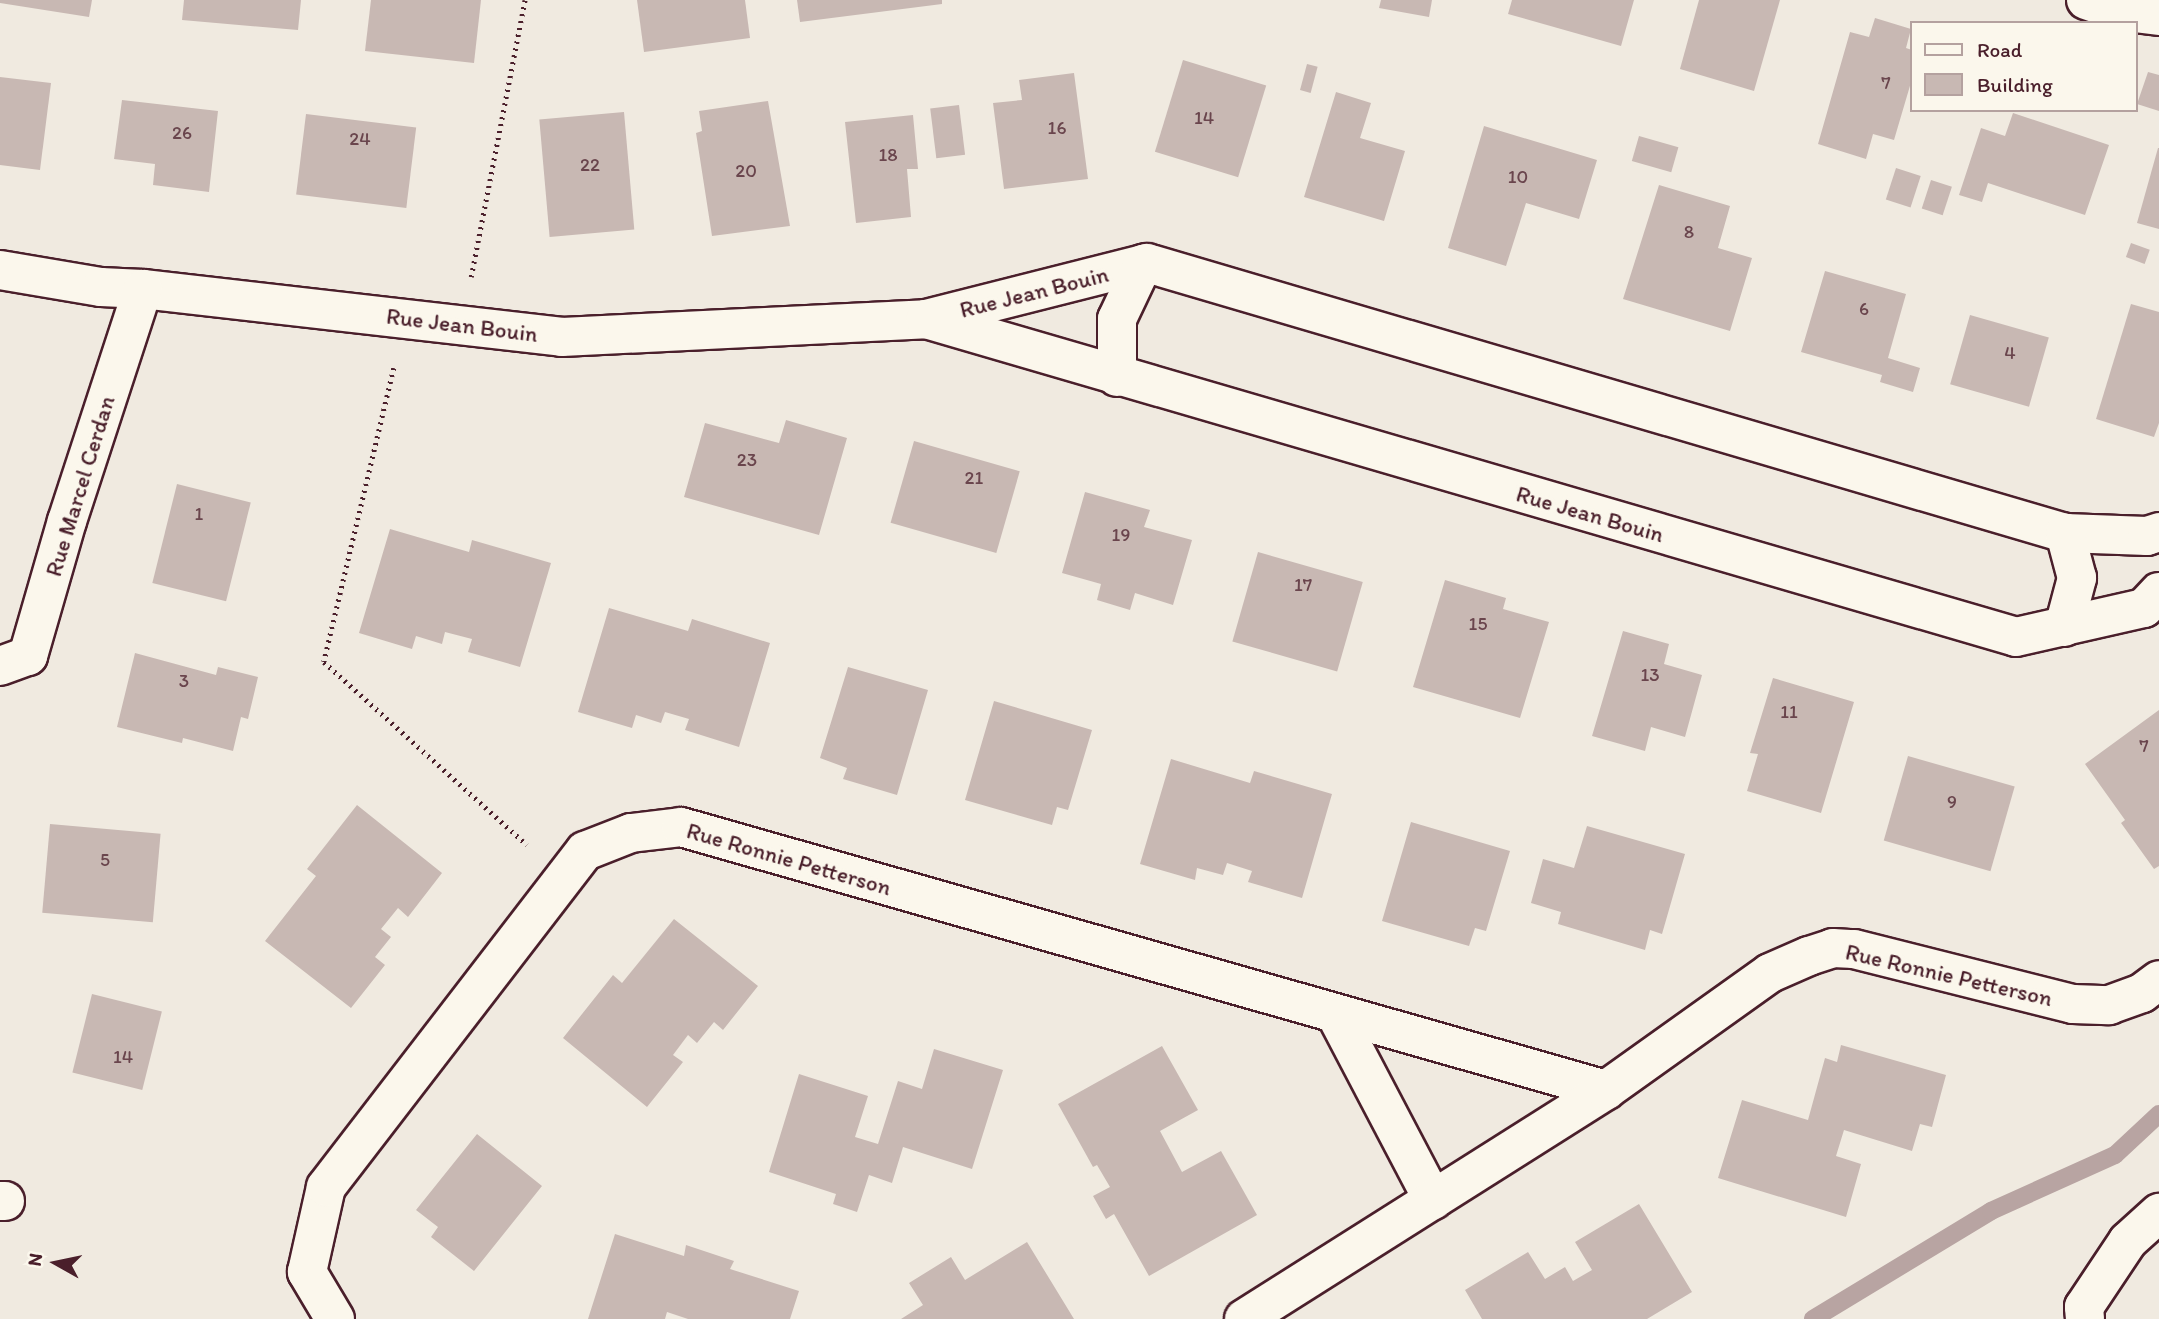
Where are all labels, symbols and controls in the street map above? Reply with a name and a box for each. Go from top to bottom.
legend [1910,21,2138,112]
text: Road [1977,37,2022,62]
house number: 7 [1881,72,1891,94]
text: Building [1977,72,2053,97]
house number: 14 [1194,107,1214,129]
house number: 16 [1048,117,1066,139]
house number: 26 [172,122,192,144]
house number: 24 [349,128,371,150]
house number: 18 [878,144,898,166]
house number: 22 [580,154,600,176]
house number: 20 [735,160,757,182]
house number: 10 [1508,166,1528,188]
house number: 8 [1684,221,1694,243]
street label: Rue Jean Bouin [957,260,1111,324]
house number: 6 [1859,298,1869,320]
street label: Rue Jean Bouin [385,302,539,348]
house number: 4 [2004,342,2016,364]
street label: Rue Marcel Cerdan [40,393,120,579]
house number: 23 [737,449,757,471]
house number: 21 [965,467,983,489]
street label: Rue Jean Bouin [1513,480,1667,548]
house number: 1 [195,503,203,525]
house number: 19 [1112,524,1130,546]
house number: 17 [1294,574,1312,596]
house number: 15 [1469,613,1487,635]
house number: 13 [1640,664,1660,686]
house number: 3 [179,670,189,692]
house number: 11 [1780,701,1798,723]
house number: 7 [2139,735,2149,757]
house number: 9 [1947,791,1957,813]
street label: Rue Ronnie Petterson [684,817,894,901]
house number: 5 [100,849,110,871]
street label: Rue Ronnie Petterson [1843,938,2055,1012]
house number: 14 [113,1046,133,1068]
north arrow [21,1228,91,1298]
text: N [22,1252,47,1268]

